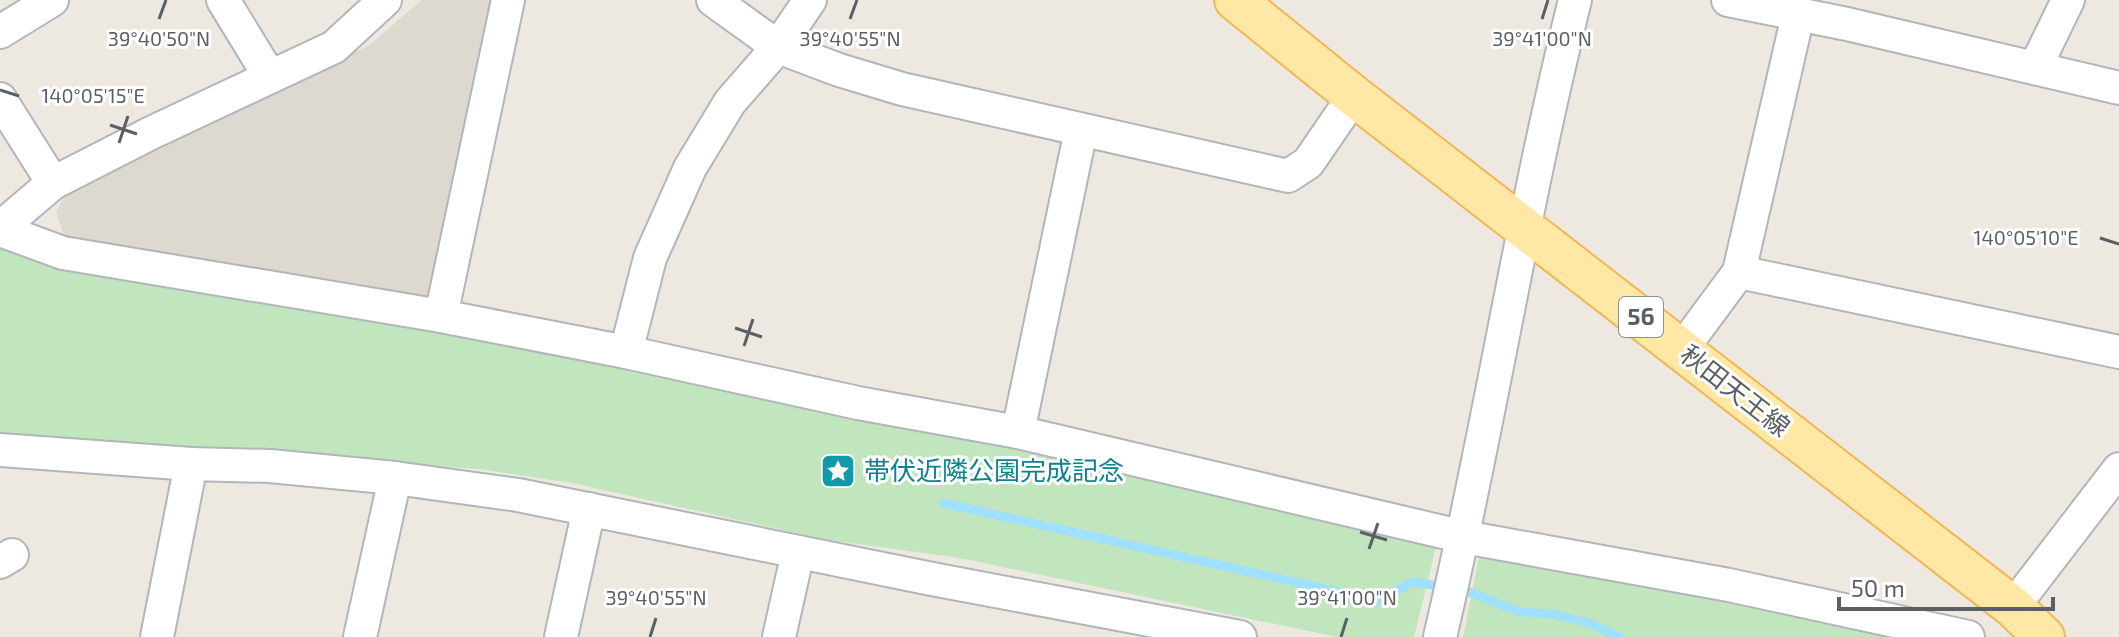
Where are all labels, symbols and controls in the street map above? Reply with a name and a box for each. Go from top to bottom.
text: 39°40'50"N [108,26,210,50]
text: 39°40'55"N [800,26,900,50]
text: 39°41'00"N [1492,26,1592,50]
text: 140°05'15"E [41,83,145,107]
text: 140°05'10"E [1974,225,2078,249]
road number: 56 [1619,297,1663,337]
street label: 秋田天王線 [1675,338,1797,442]
place icon: 帯伏近隣公園完成記念 [819,452,857,490]
place label: 帯伏近隣公園完成記念 [864,454,1124,485]
scale bar [1839,561,2053,611]
text: 50 m [1851,573,1905,602]
text: 39°40'55"N [606,585,706,609]
text: 39°41'00"N [1297,585,1397,609]

